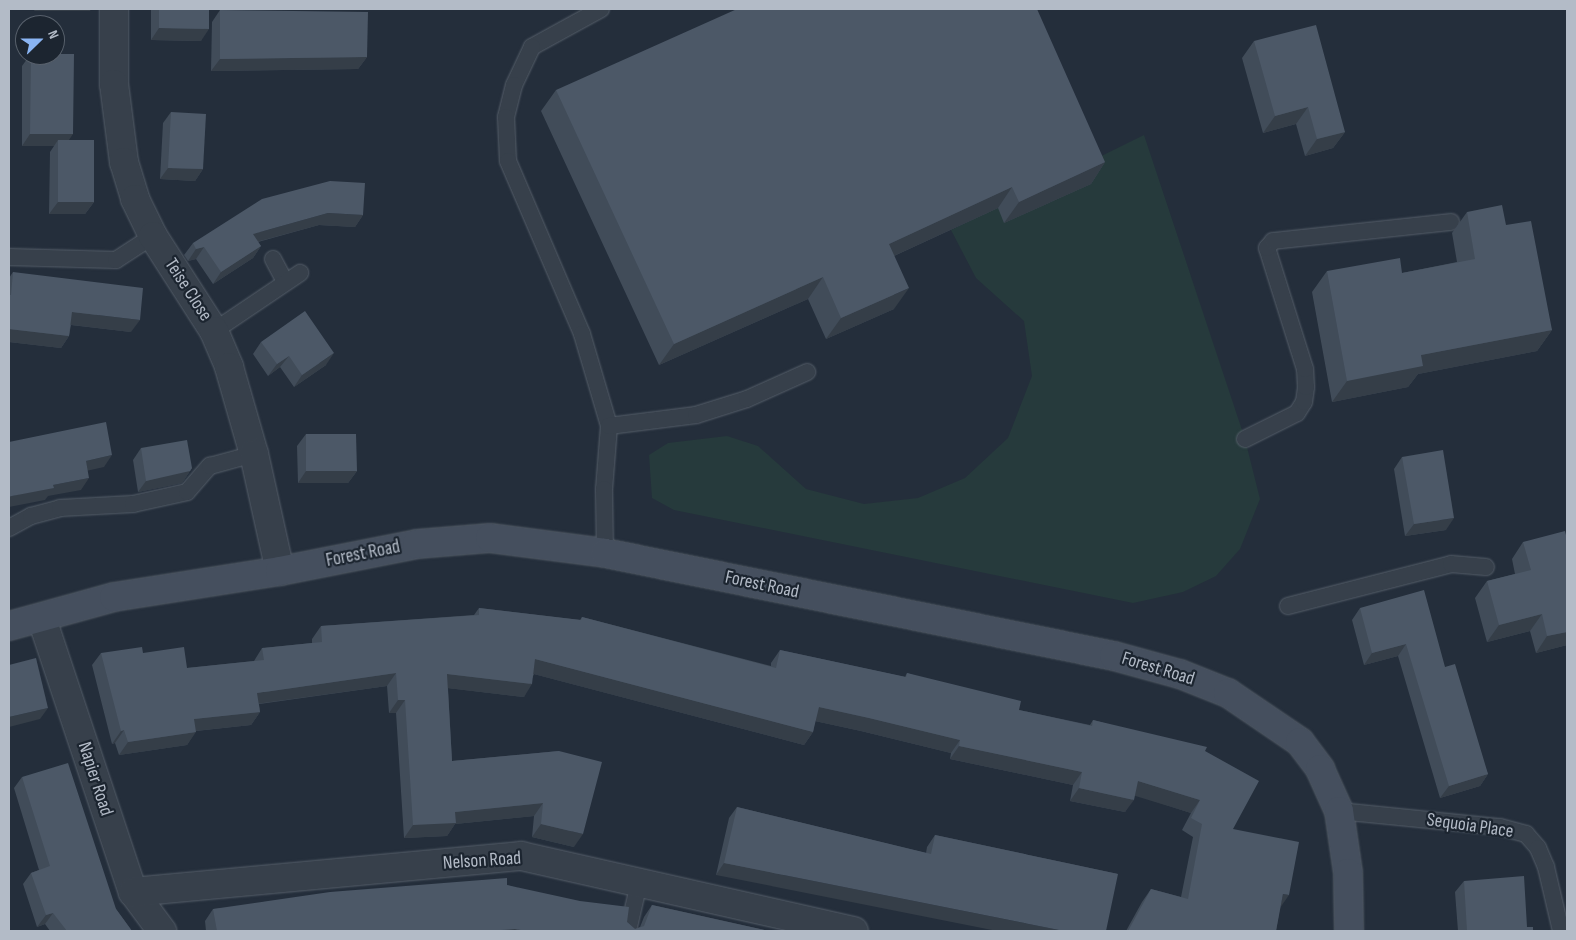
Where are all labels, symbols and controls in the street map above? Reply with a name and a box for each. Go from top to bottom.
north arrow [15,15,65,65]
text: N [44,28,63,41]
street label: Teise Close [159,254,217,326]
street label: Forest Road [324,536,402,572]
street label: Forest Road [723,566,801,604]
street label: Forest Road [1119,647,1197,691]
street label: Napier Road [72,739,118,819]
street label: Sequoia Place [1425,809,1515,843]
street label: Nelson Road [442,847,522,875]

